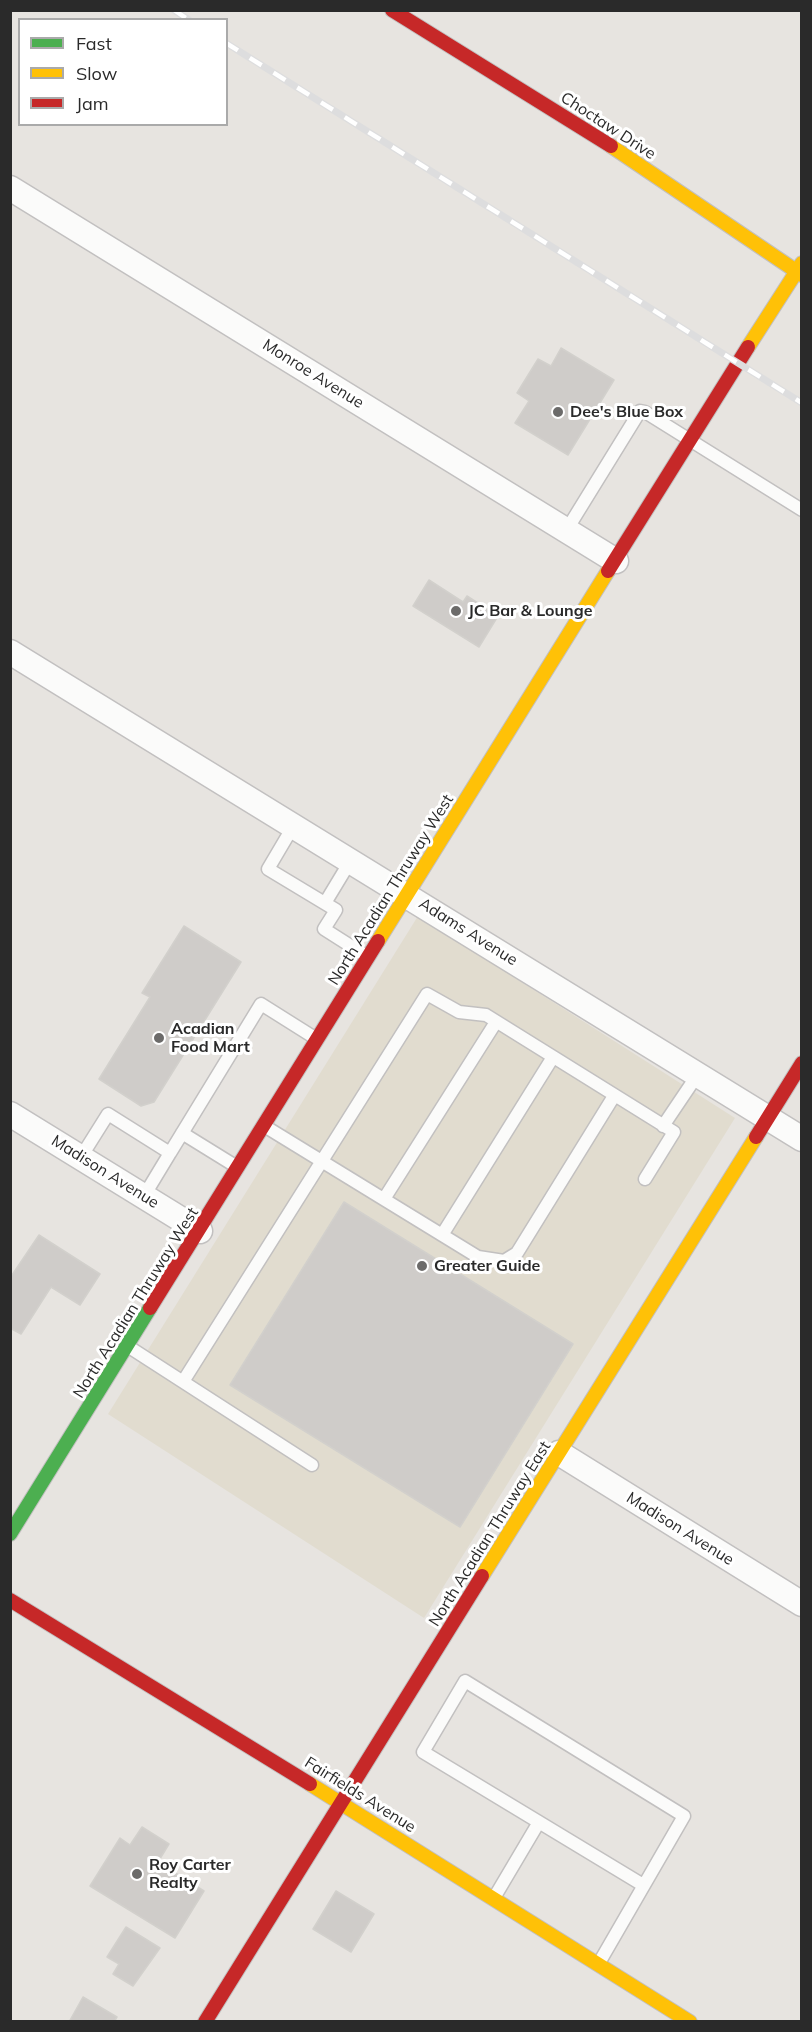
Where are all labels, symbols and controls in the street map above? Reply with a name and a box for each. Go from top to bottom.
legend [18,18,228,126]
text: Fast [76,32,112,55]
text: Slow [76,62,117,85]
street label: Choctaw Drive [557,88,659,164]
text: Jam [76,92,109,115]
street label: Monroe Avenue [259,335,367,413]
place label: Dee's Blue Box [570,402,683,422]
marker: Dee's Blue Box [551,405,565,419]
place label: JC Bar & Lounge [468,601,592,621]
marker: JC Bar & Lounge [449,604,463,618]
street label: North Acadian Thruway West [324,791,458,989]
street label: Adams Avenue [415,894,521,970]
place label: Acadian Food Mart [171,1019,250,1057]
marker: Acadian Food Mart [152,1031,166,1045]
street label: Madison Avenue [48,1131,162,1213]
street label: North Acadian Thruway West [69,1204,203,1402]
place label: Greater Guide [434,1256,540,1276]
marker: Greater Guide [415,1259,429,1273]
street label: North Acadian Thruway East [425,1438,555,1630]
street label: Madison Avenue [623,1488,737,1570]
street label: Fairfields Avenue [301,1753,419,1837]
place label: Roy Carter Realty [149,1855,231,1893]
marker: Roy Carter Realty [130,1867,144,1881]

